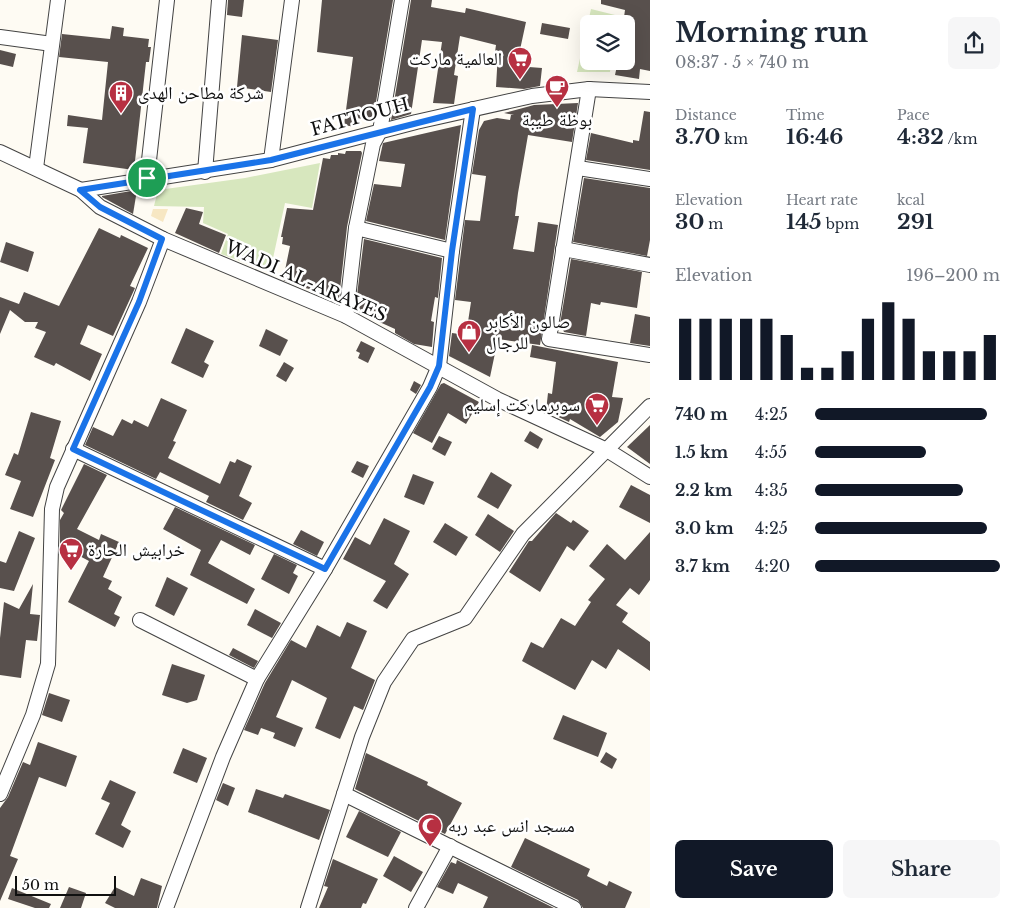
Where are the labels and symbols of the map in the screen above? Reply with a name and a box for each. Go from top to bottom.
supermarket icon: العالمية ماركت [507,46,533,80]
place label: العالمية ماركت [409,48,502,70]
cafe icon: بوظة طيبة [544,74,570,108]
building icon: شركة مطاحن الهدى [108,80,134,114]
place label: شركة مطاحن الهدى [138,82,264,104]
street label: FATTOUH [308,93,412,141]
place label: بوظة طيبة [522,109,592,131]
pin [126,157,168,199]
street label: WADI AL-ARAYES [221,235,390,327]
place label: صالون الأكابر للرجال [485,311,571,354]
shop icon: صالون الأكابر للرجال [456,319,482,353]
supermarket icon: سوبرماركت إسليم [584,392,610,426]
place label: سوبرماركت إسليم [464,394,580,417]
supermarket icon: خرابيش الحارة [58,537,84,571]
place label: خرابيش الحارة [88,539,185,561]
mosque icon: مسجد انس عبد ربه [417,813,443,847]
place label: مسجد انس عبد ربه [448,815,575,837]
scale bar [15,873,116,896]

